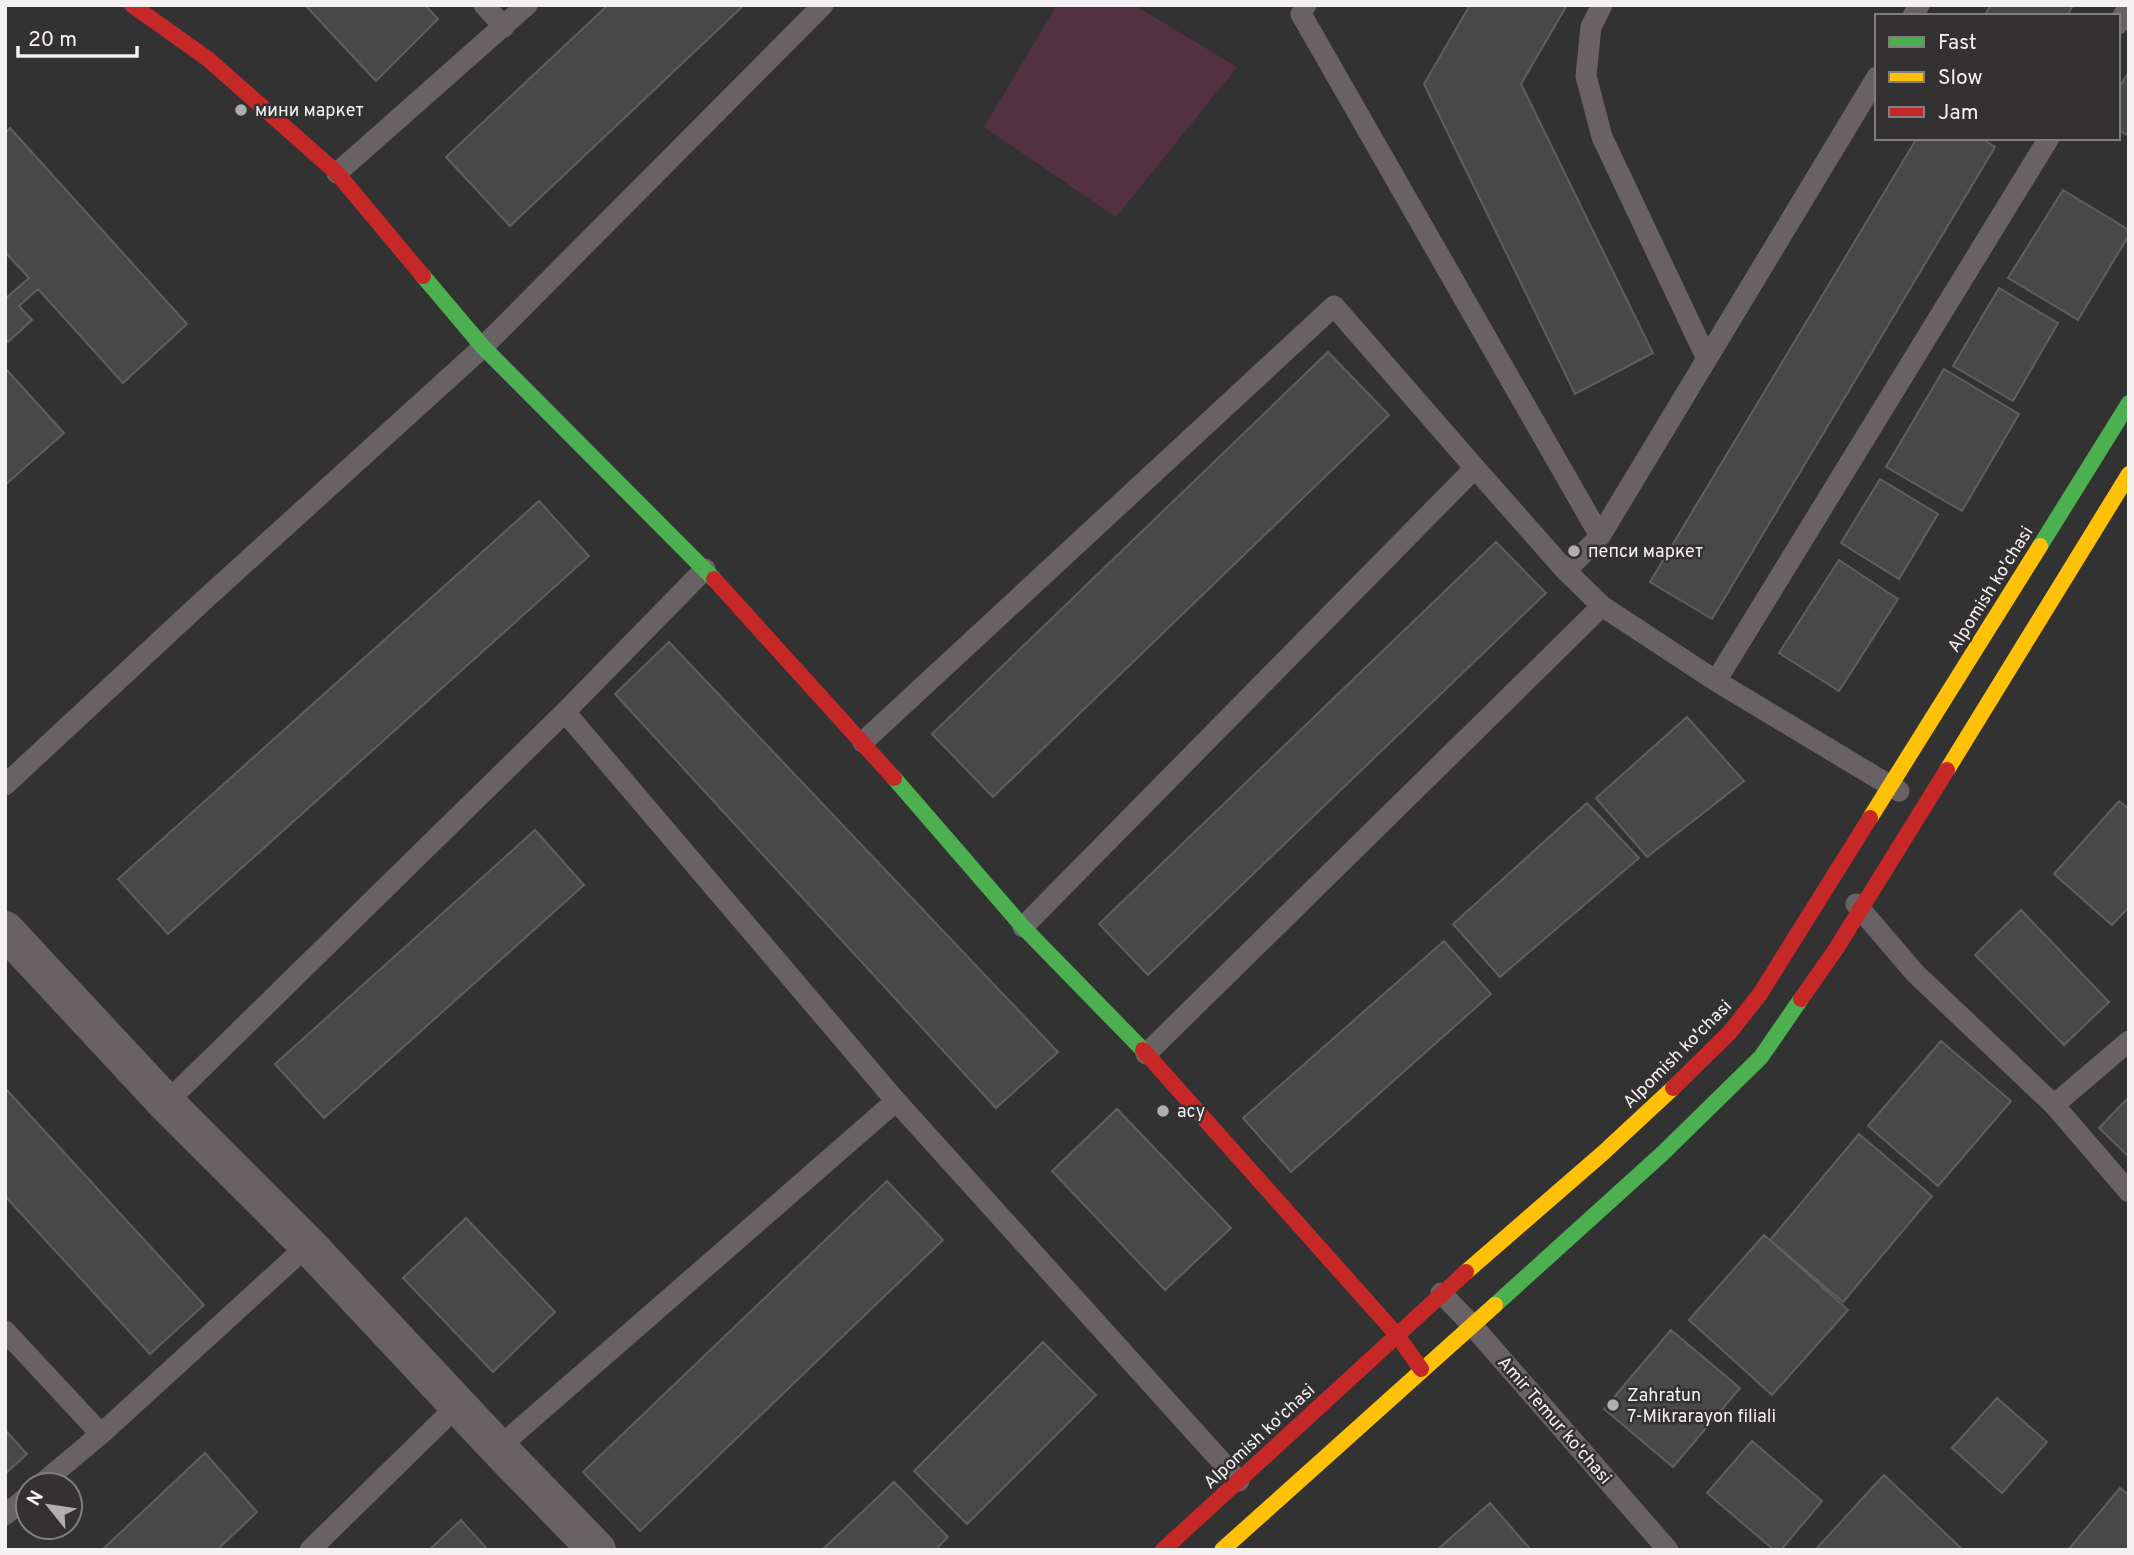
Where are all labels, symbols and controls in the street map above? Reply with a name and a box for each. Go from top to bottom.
scale bar [18,14,136,58]
legend [1875,14,2120,140]
text: 20 m [28,27,77,54]
text: Fast [1938,30,1977,57]
text: Slow [1938,65,1983,92]
place label: мини маркет [255,100,364,123]
text: Jam [1938,100,1979,127]
marker: мини маркет [233,102,249,118]
street label: Alpomish ko'chasi [1943,522,2039,657]
place label: пепси маркет [1588,541,1703,564]
marker: пепси маркет [1566,543,1582,559]
street label: Alpomish ko'chasi [1619,996,1737,1114]
place label: асу [1177,1101,1205,1124]
marker: асу [1155,1103,1171,1119]
street label: Amir Temur ko'chasi [1492,1352,1616,1490]
street label: Alpomish ko'chasi [1199,1379,1321,1495]
place label: Zahratun 7-Mikrarayon filiali [1627,1385,1776,1429]
marker: Zahratun 7-Mikrarayon filiali [1605,1397,1621,1413]
north arrow [14,1471,84,1541]
text: N [22,1487,50,1510]

